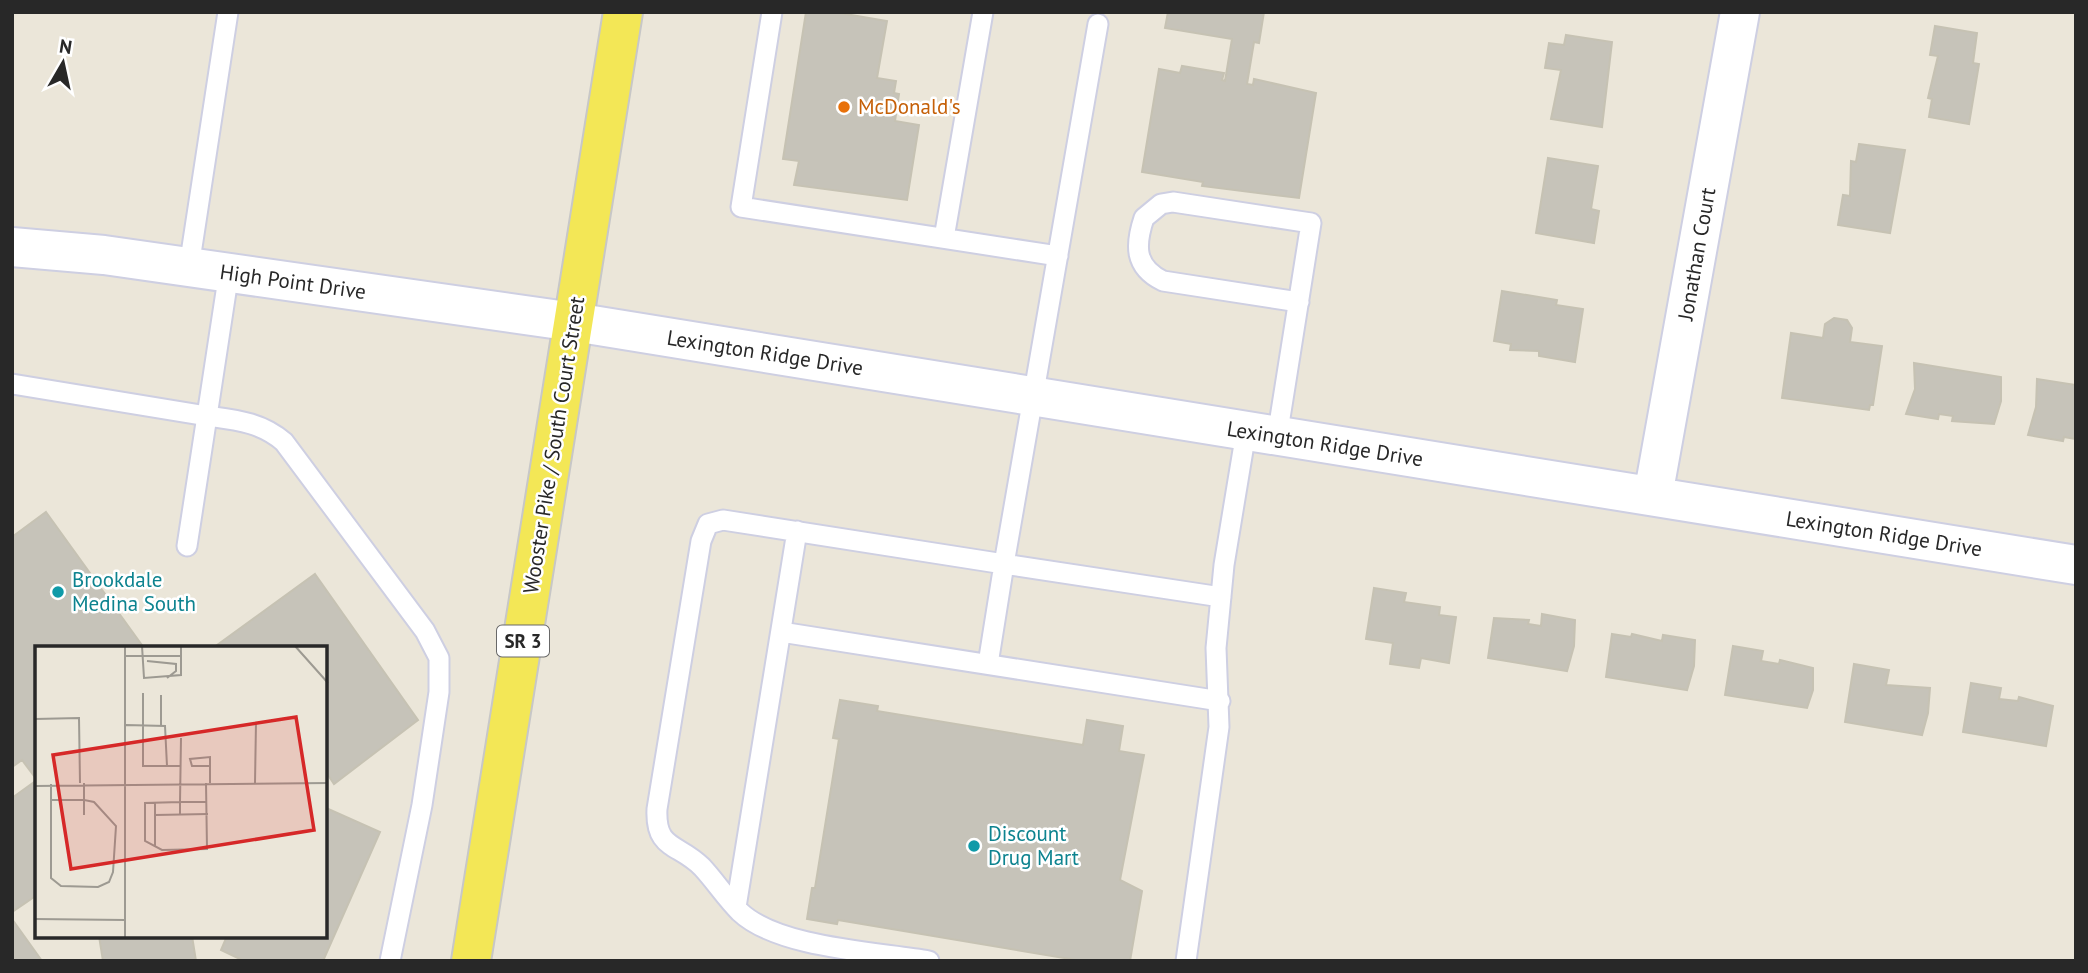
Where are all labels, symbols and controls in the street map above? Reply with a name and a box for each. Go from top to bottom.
north arrow [28,28,98,98]
text: N [58,33,74,59]
place label: McDonald's [858,93,961,120]
marker: McDonald's [836,99,852,115]
street label: Jonathan Court [1671,186,1721,323]
street label: High Point Drive [218,258,368,305]
street label: Wooster Pike / South Court Street [517,294,590,595]
street label: Lexington Ridge Drive [665,324,865,381]
street label: Lexington Ridge Drive [1225,415,1425,472]
street label: Lexington Ridge Drive [1784,505,1984,562]
place label: Brookdale Medina South [72,566,196,617]
marker: Brookdale Medina South [50,584,66,600]
road number: SR 3 [497,626,549,656]
inset map [35,646,327,938]
place label: Discount Drug Mart [988,820,1079,871]
marker: Discount Drug Mart [966,838,982,854]

